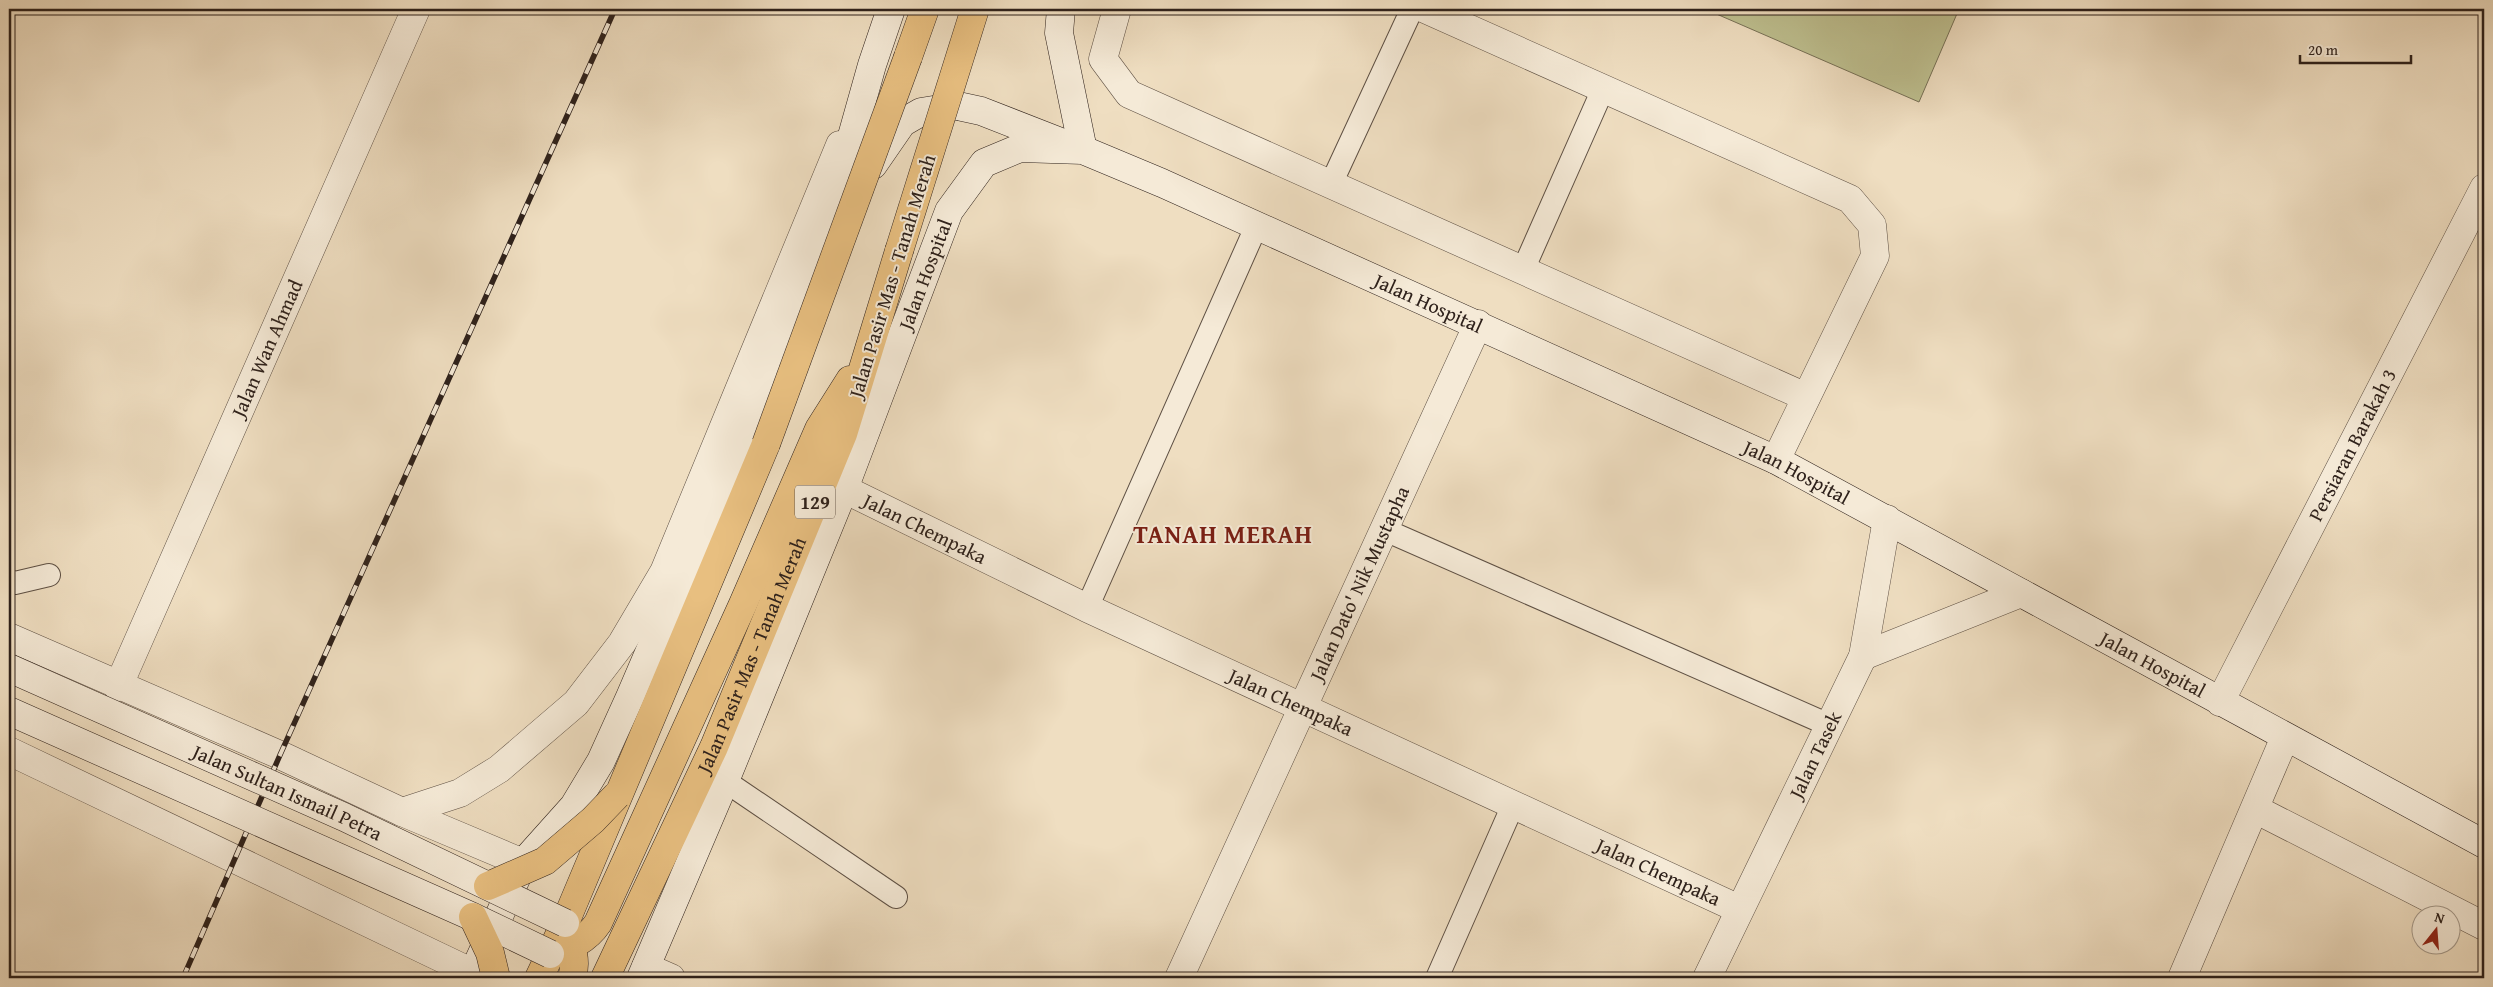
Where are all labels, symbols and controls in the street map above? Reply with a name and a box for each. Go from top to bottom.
scale bar [2300,32,2412,64]
text: 20 m [2308,39,2339,60]
street label: Jalan Pasir Mas - Tanah Merah [840,151,942,404]
street label: Jalan Hospital [889,214,959,337]
street label: Jalan Hospital [1367,264,1488,340]
street label: Jalan Wan Ahmad [222,274,310,424]
street label: Persiaran Barakah 3 [2300,363,2403,526]
street label: Jalan Hospital [1736,431,1856,512]
street label: Jalan Dato' Nik Mustapha [1301,480,1416,688]
street label: Jalan Chempaka [856,484,992,571]
road number: 129 [795,486,835,518]
district label: TANAH MERAH [1133,516,1313,552]
street label: Jalan Pasir Mas - Tanah Merah [688,532,813,780]
street label: Jalan Hospital [2092,622,2212,705]
street label: Jalan Chempaka [1221,659,1358,743]
street label: Jalan Tasek [1780,705,1849,806]
street label: Jalan Sultan Ismail Petra [186,735,388,848]
street label: Jalan Chempaka [1589,829,1726,913]
north arrow [2410,904,2460,954]
text: N [2432,907,2448,929]

